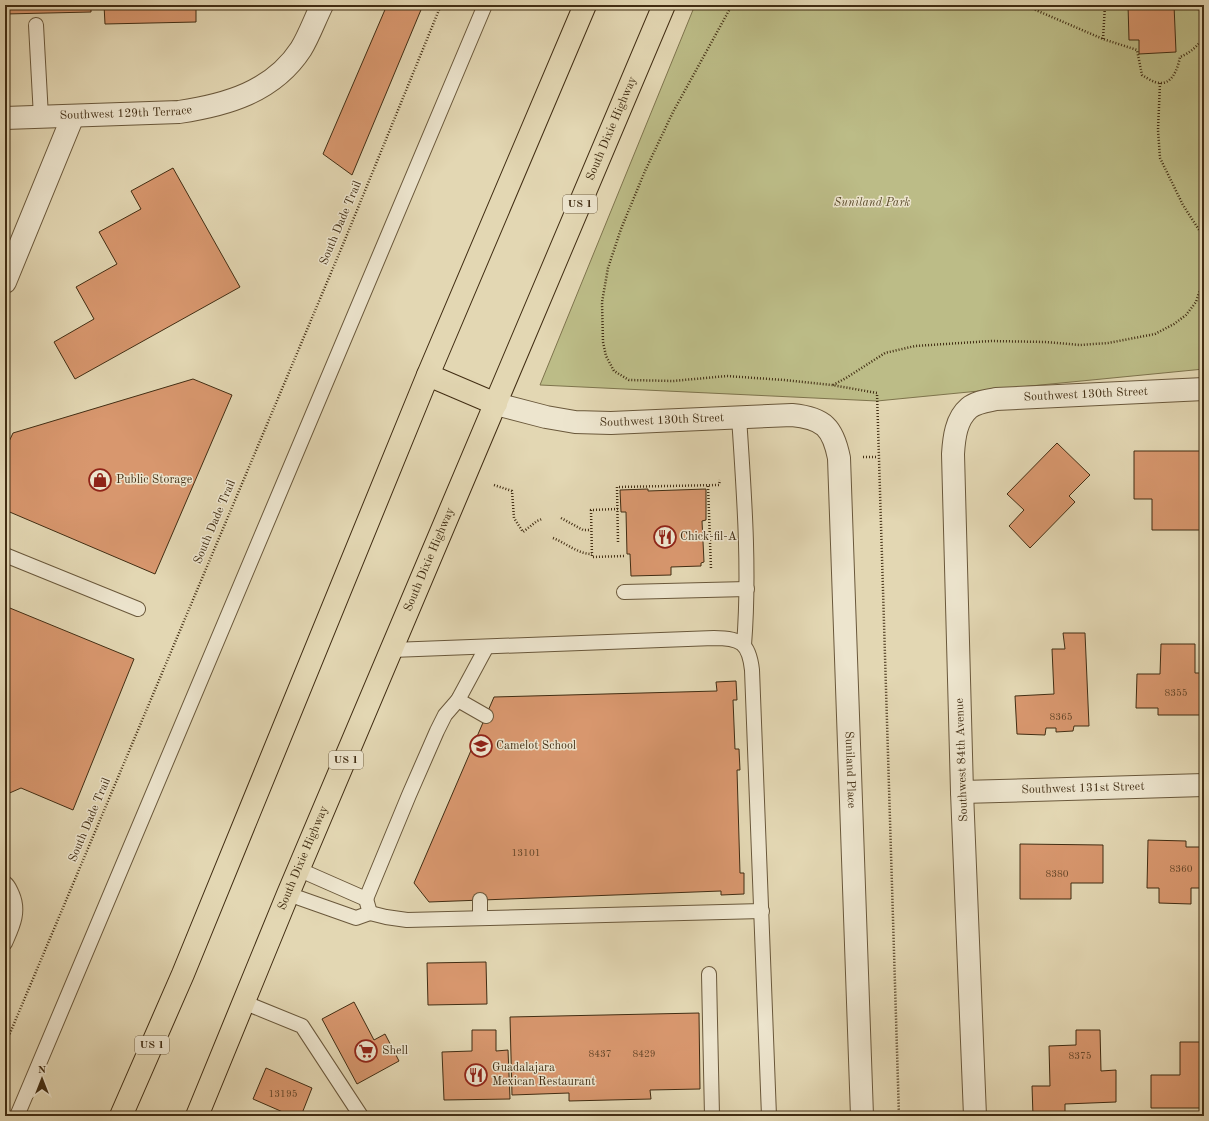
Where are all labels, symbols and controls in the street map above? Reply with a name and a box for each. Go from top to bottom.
street label: South Dixie Highway [584,74,639,182]
street label: Southwest 129th Terrace [60,104,193,122]
street label: South Dade Trail [318,179,364,267]
road number: US 1 [563,195,597,213]
park label: Suniland Park [834,197,910,209]
street label: Southwest 130th Street [1023,386,1148,404]
street label: Southwest 130th Street [599,412,724,429]
shop icon: Public Storage [87,467,113,493]
place label: Public Storage [116,474,193,486]
street label: South Dade Trail [192,478,238,566]
street label: South Dixie Highway [402,505,457,613]
restaurant icon: Chick-fil-A [652,524,678,550]
place label: Chick-fil-A [680,531,737,543]
house number: 8355 [1164,688,1188,698]
street label: Southwest 84th Avenue [954,698,970,822]
house number: 8365 [1049,712,1073,722]
street label: Suniland Place [843,731,857,809]
school or university icon: Camelot School [468,733,494,759]
place label: Camelot School [496,740,576,752]
road number: US 1 [329,751,363,769]
street label: South Dade Trail [67,776,113,864]
street label: Southwest 131st Street [1021,781,1145,796]
street label: South Dixie Highway [276,804,331,912]
house number: 13101 [512,848,541,858]
house number: 8360 [1169,864,1193,874]
house number: 8380 [1045,869,1069,879]
road number: US 1 [135,1036,169,1054]
supermarket icon: Shell [353,1038,379,1064]
place label: Shell [382,1045,408,1057]
house number: 8437 [588,1049,612,1059]
house number: 8429 [632,1049,656,1059]
house number: 8375 [1068,1051,1092,1061]
north arrow [22,1059,62,1099]
restaurant icon: Guadalajara Mexican Restaurant [463,1062,489,1088]
place label: Guadalajara Mexican Restaurant [492,1062,595,1088]
text: N [38,1065,47,1076]
house number: 13195 [269,1089,298,1099]

